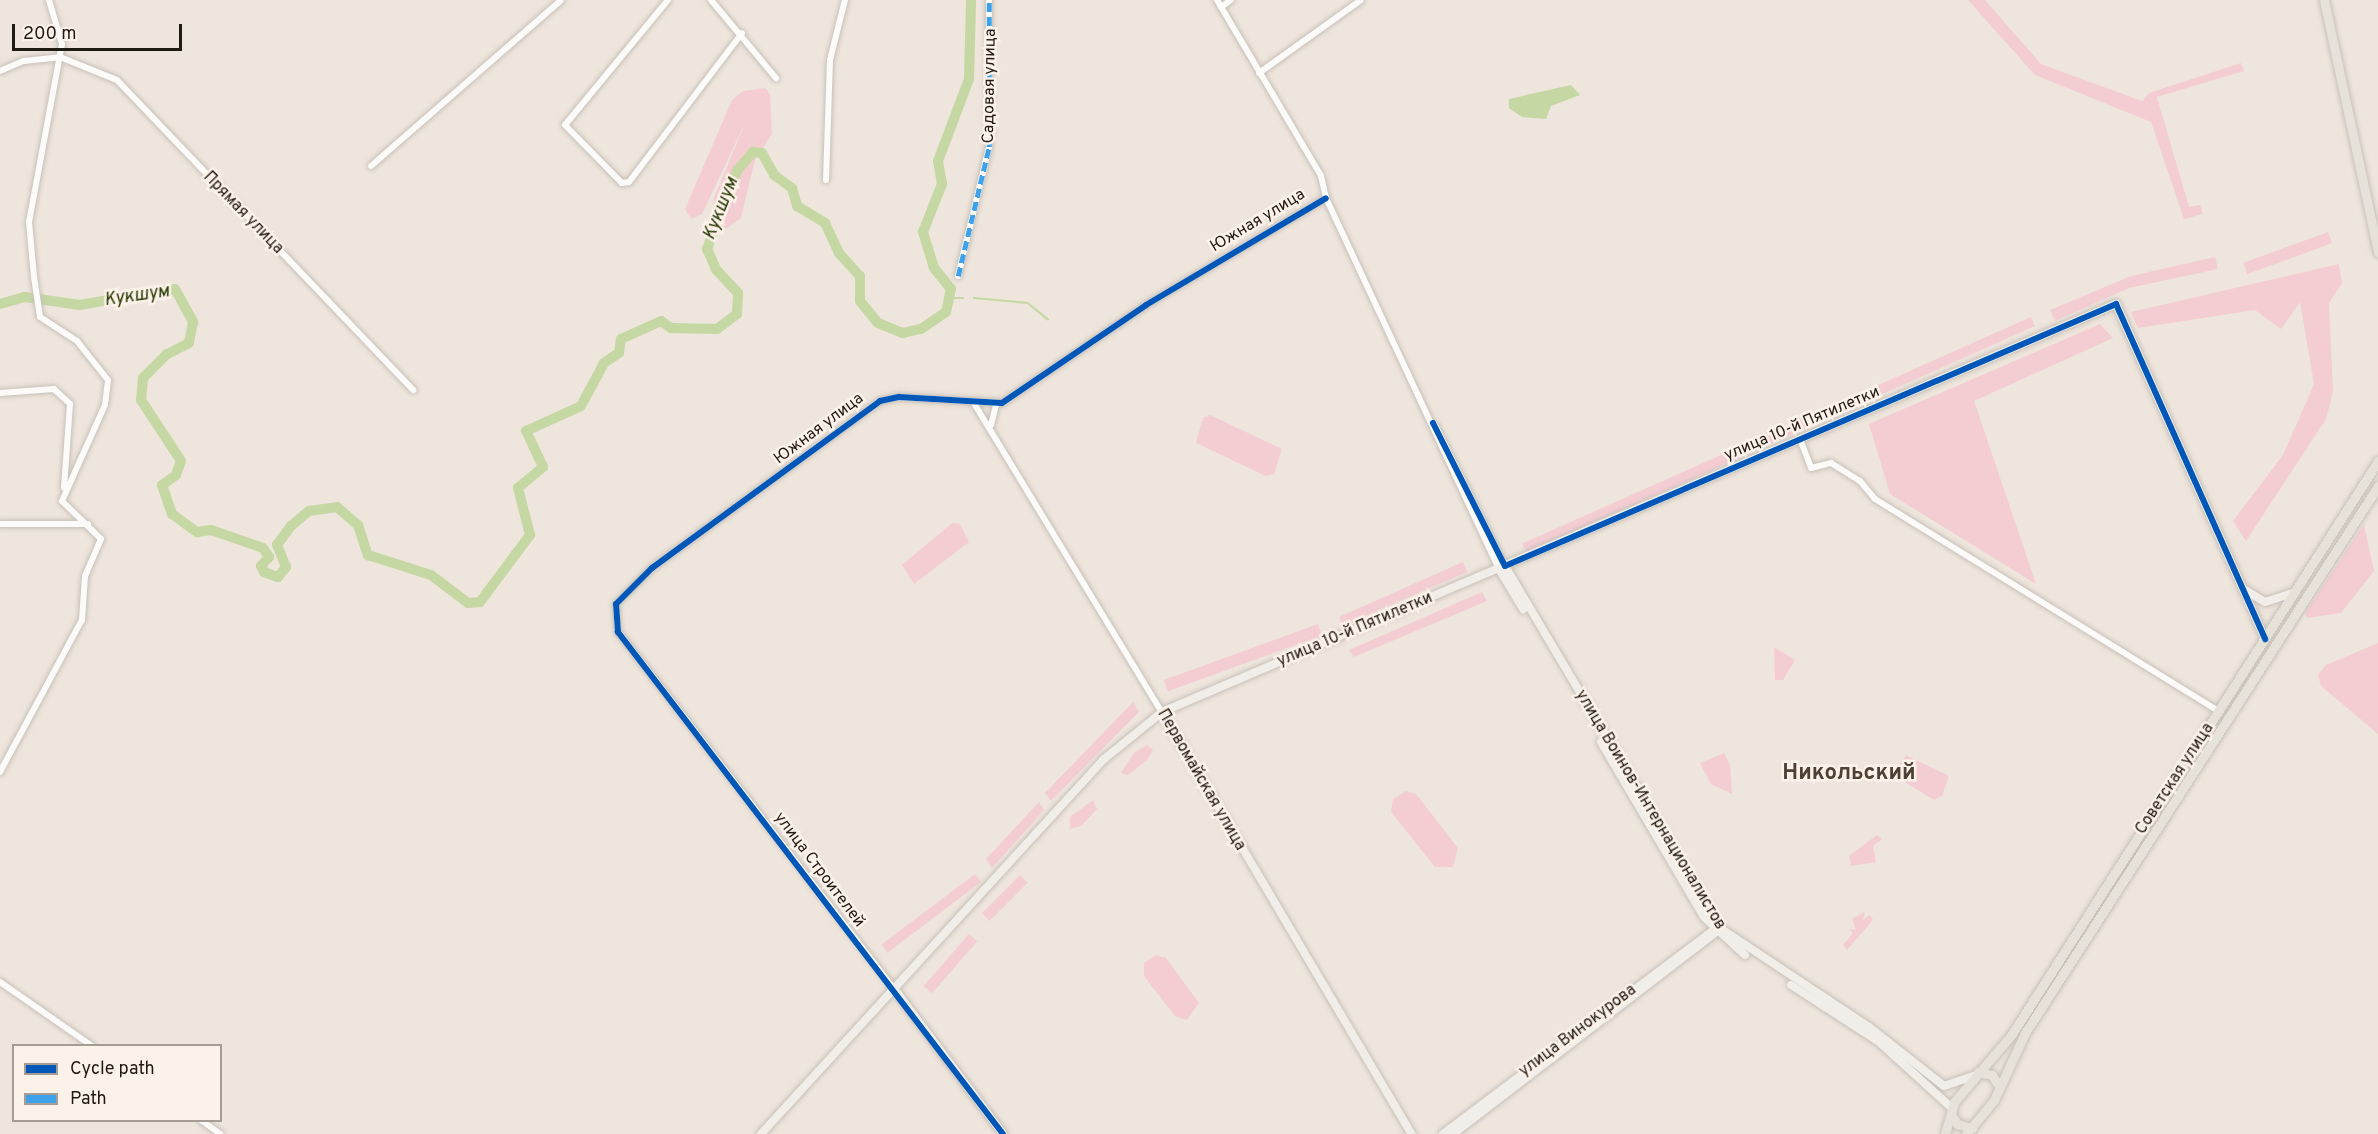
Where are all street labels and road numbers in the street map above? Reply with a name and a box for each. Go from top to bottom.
street label: Садовая улица [979,28,1001,144]
street label: Прямая улица [199,168,287,258]
street label: Южная улица [1207,185,1309,257]
street label: улица 10-й Пятилетки [1721,383,1883,465]
street label: Южная улица [770,389,868,469]
street label: улица 10-й Пятилетки [1274,589,1436,671]
street label: улица Воинов-Интернационалистов [1571,687,1729,933]
street label: Первомайская улица [1153,706,1249,854]
street label: Советская улица [2132,720,2218,838]
street label: улица Строителей [770,809,868,931]
street label: улица Винокурова [1516,981,1640,1081]

